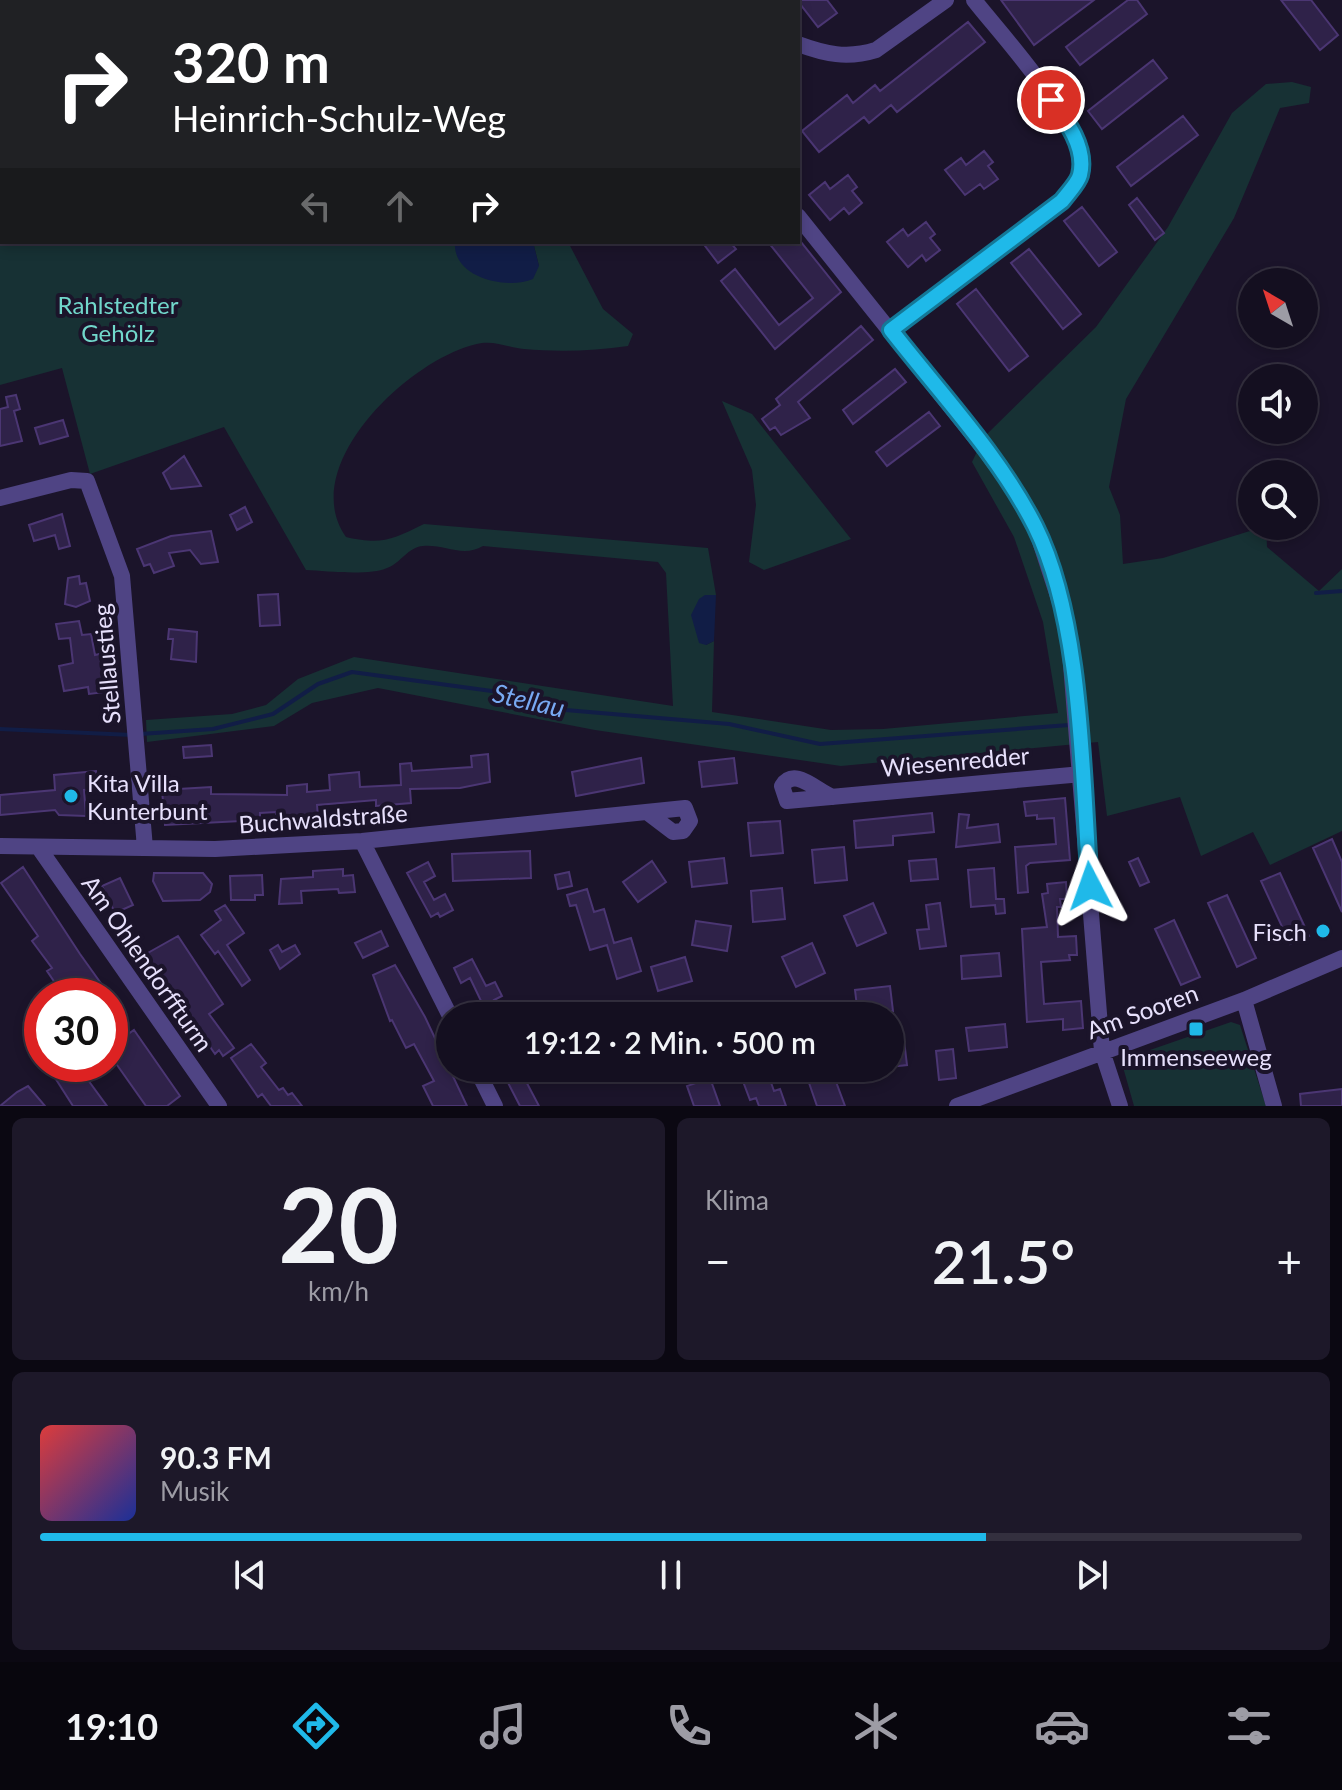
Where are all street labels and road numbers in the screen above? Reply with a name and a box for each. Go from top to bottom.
street label: Stellaustieg [86,603,126,725]
street label: Wiesenredder [880,740,1031,782]
street label: Buchwaldstraße [238,798,408,838]
street label: Am Ohlendorffturm [77,870,219,1056]
street label: Am Sooren [1082,977,1202,1045]

